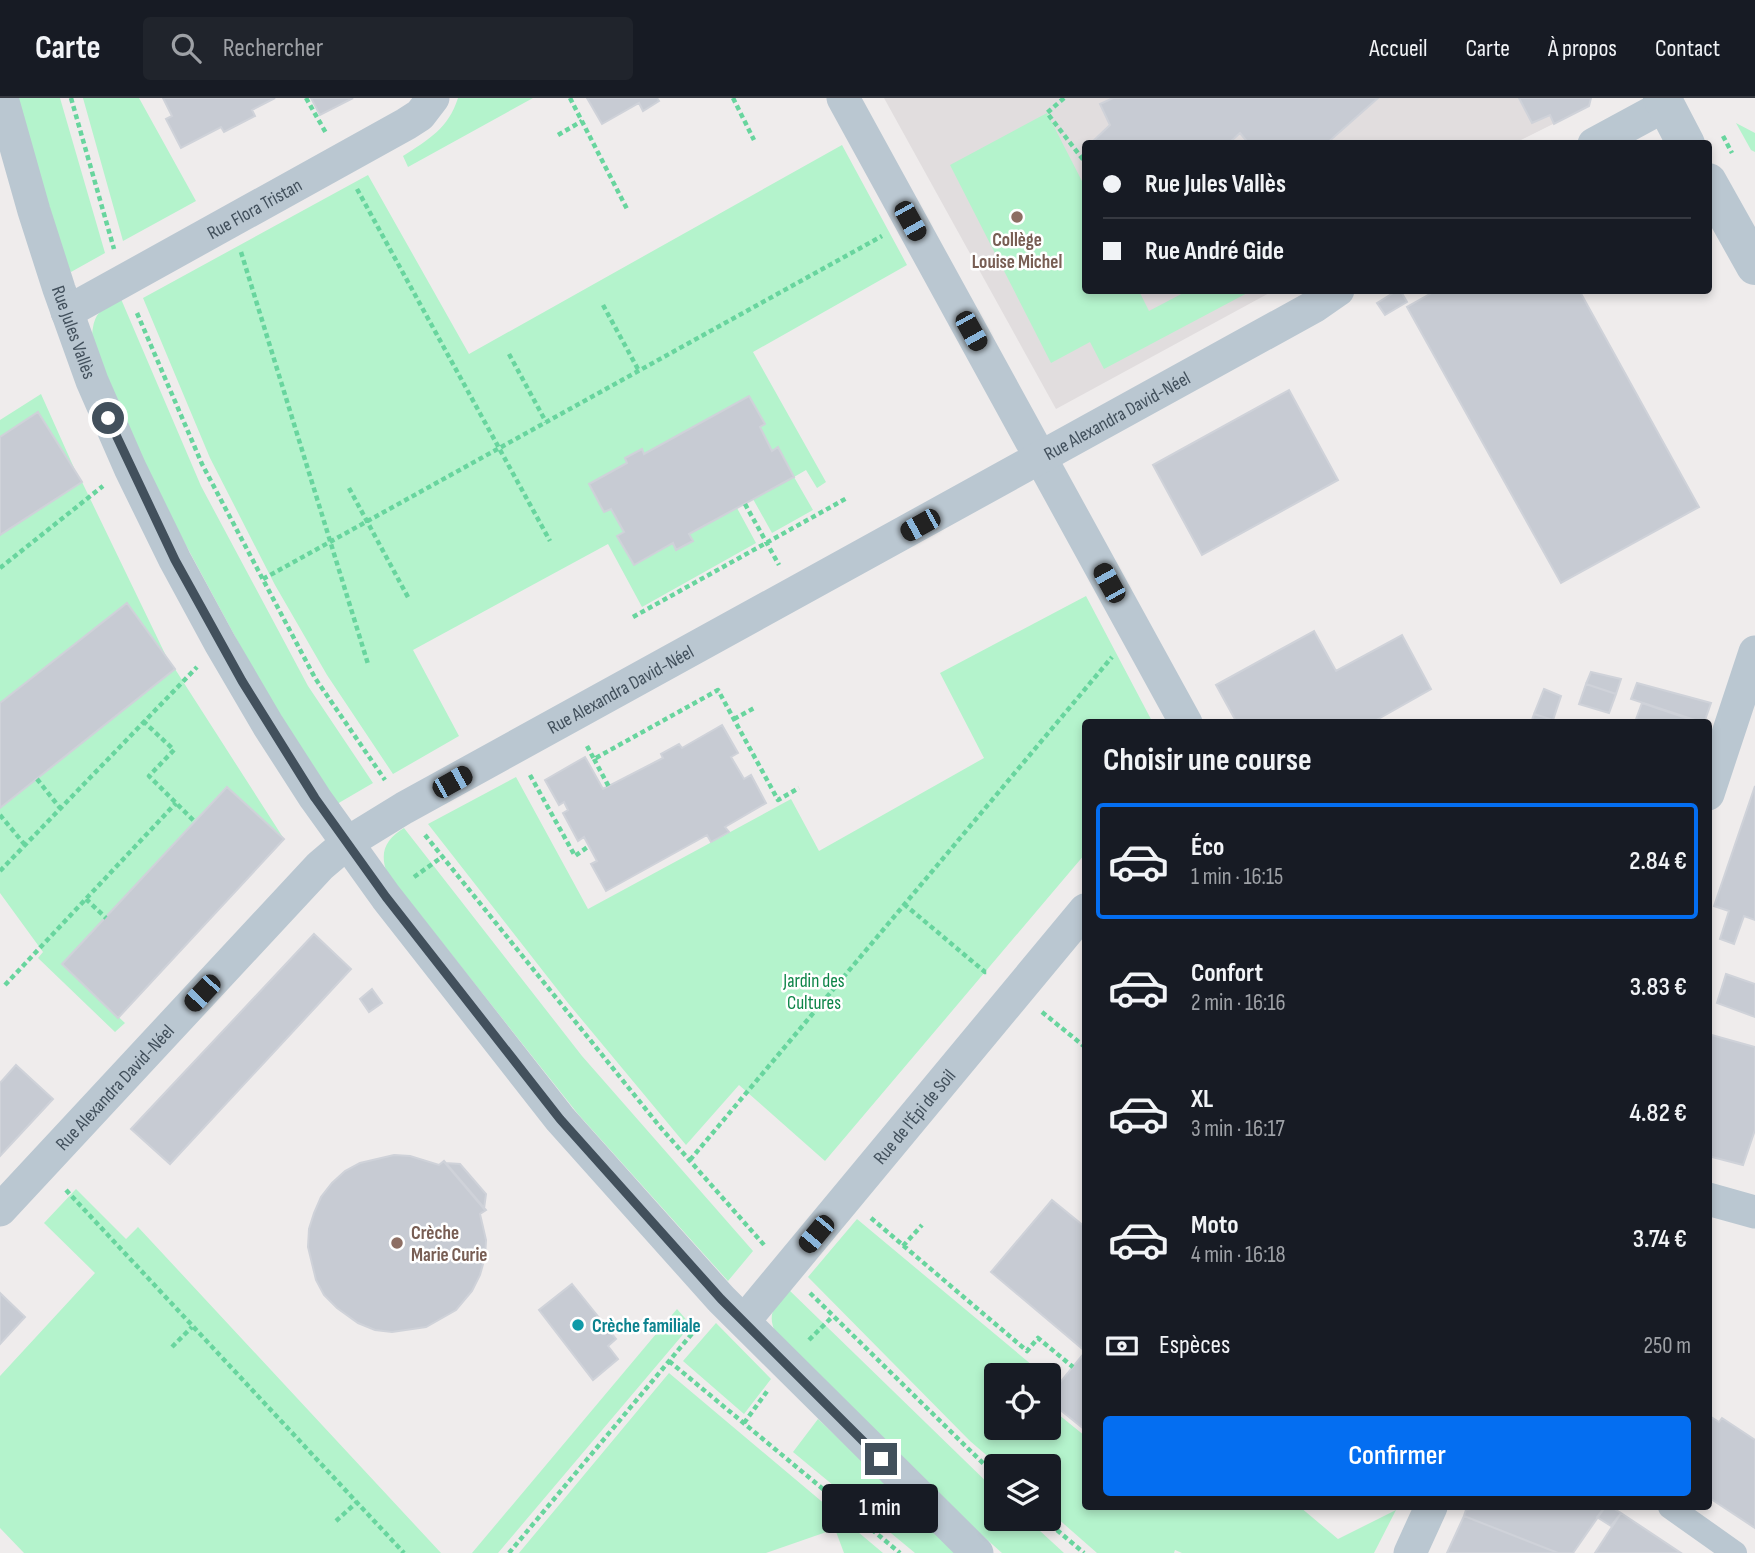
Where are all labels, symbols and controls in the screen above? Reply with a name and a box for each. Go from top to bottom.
search box [143,17,633,80]
text: Carte [35,28,101,68]
icon: search [167,29,205,67]
text: Rechercher [223,33,323,64]
text: Accueil [1369,34,1428,63]
text: Carte [1466,34,1510,63]
text: À propos [1548,34,1617,63]
text: Contact [1655,34,1720,63]
text: Rue Jules Vallès [1145,169,1286,200]
street label: Rue Flora Tristan [203,174,306,245]
car [891,198,930,244]
marker: Collège Louise Michel [1009,209,1025,225]
place label: Collège Louise Michel [972,229,1062,274]
text: Rue André Gide [1145,236,1284,267]
street label: Rue Jules Vallès [46,283,100,382]
car [952,308,991,354]
street label: Rue Alexandra David-Néel [1040,367,1195,466]
route start [92,402,124,434]
car [897,506,944,544]
car [1090,560,1129,606]
street label: Rue Alexandra David-Néel [544,641,698,740]
text: Choisir une course [1103,741,1312,780]
car [429,763,476,801]
icon: car [1107,830,1170,893]
text: Éco [1191,832,1224,863]
text: 2.84 € [1629,846,1687,877]
text: 1 min · 16:15 [1191,863,1283,891]
icon: car [1107,956,1170,1019]
text: Confort [1191,958,1263,989]
car [180,970,225,1016]
park label: Jardin des Cultures [782,970,845,1015]
text: 3.83 € [1630,972,1687,1003]
text: 2 min · 16:16 [1191,989,1286,1017]
street label: Rue Alexandra David-Néel [51,1020,180,1156]
street label: Rue de l'Épi de Soil [869,1065,961,1169]
icon: car [1107,1082,1170,1145]
text: XL [1191,1084,1213,1115]
text: 4.82 € [1629,1098,1687,1129]
text: 3 min · 16:17 [1191,1115,1285,1143]
icon: car [1107,1208,1170,1271]
text: Moto [1191,1210,1239,1241]
car [795,1211,838,1257]
place label: Crèche Marie Curie [411,1222,487,1267]
text: 3.74 € [1633,1224,1687,1255]
marker: Crèche Marie Curie [389,1235,405,1251]
text: 4 min · 16:18 [1191,1241,1286,1269]
place label: Crèche familiale [592,1315,701,1338]
marker: Crèche familiale [570,1317,586,1333]
icon: cash [1103,1327,1141,1365]
text: Espèces [1159,1330,1230,1361]
text: 250 m [1644,1332,1691,1360]
map controls [984,1363,1061,1531]
button: locate [984,1363,1061,1440]
button: Confirmer [1103,1416,1691,1496]
route end [865,1443,897,1475]
button: layers [984,1454,1061,1531]
callout: 1 min [823,1484,939,1532]
text: 1 min [859,1494,901,1522]

